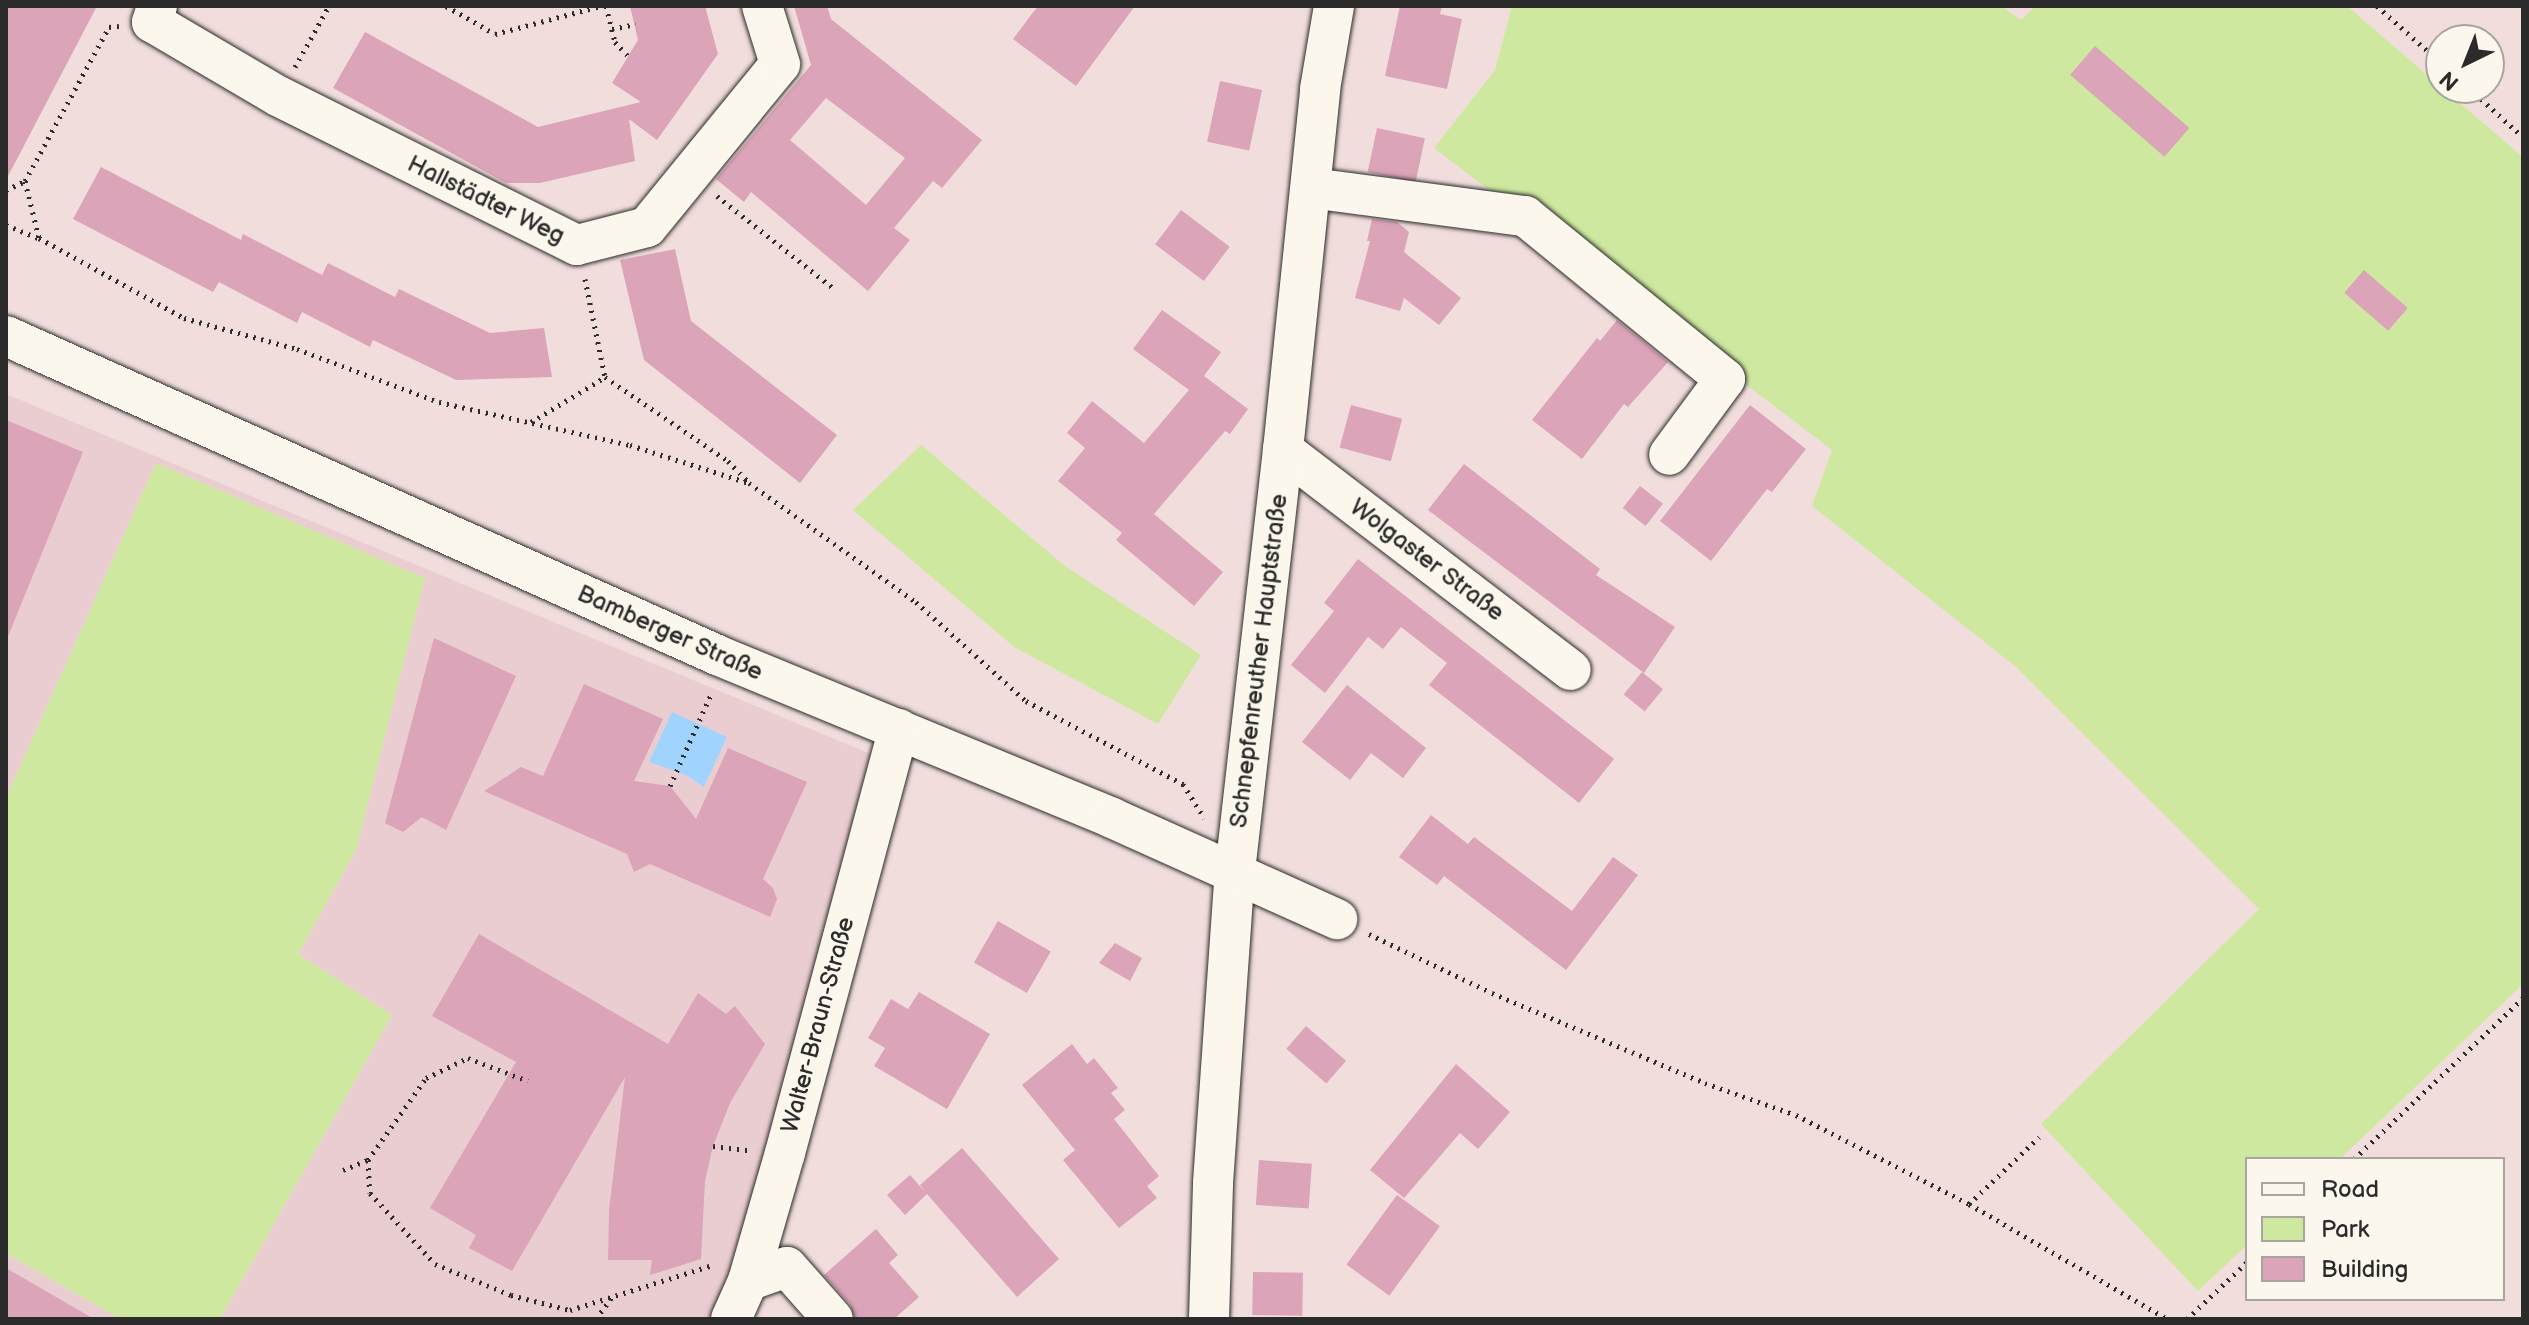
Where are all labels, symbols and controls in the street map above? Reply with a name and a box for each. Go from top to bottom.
north arrow [2425,24,2505,104]
text: N [2434,65,2465,96]
street label: Hallstädter Weg [402,149,570,251]
street label: Schnepfenreuther Hauptstraße [1224,492,1294,830]
street label: Wolgaster Straße [1344,493,1510,627]
street label: Bamberger Straße [573,579,767,687]
street label: Walter-Braun-Straße [775,914,861,1136]
legend [2245,1157,2505,1301]
text: Road [2321,1175,2379,1204]
text: Park [2321,1215,2369,1244]
text: Building [2321,1255,2408,1284]

